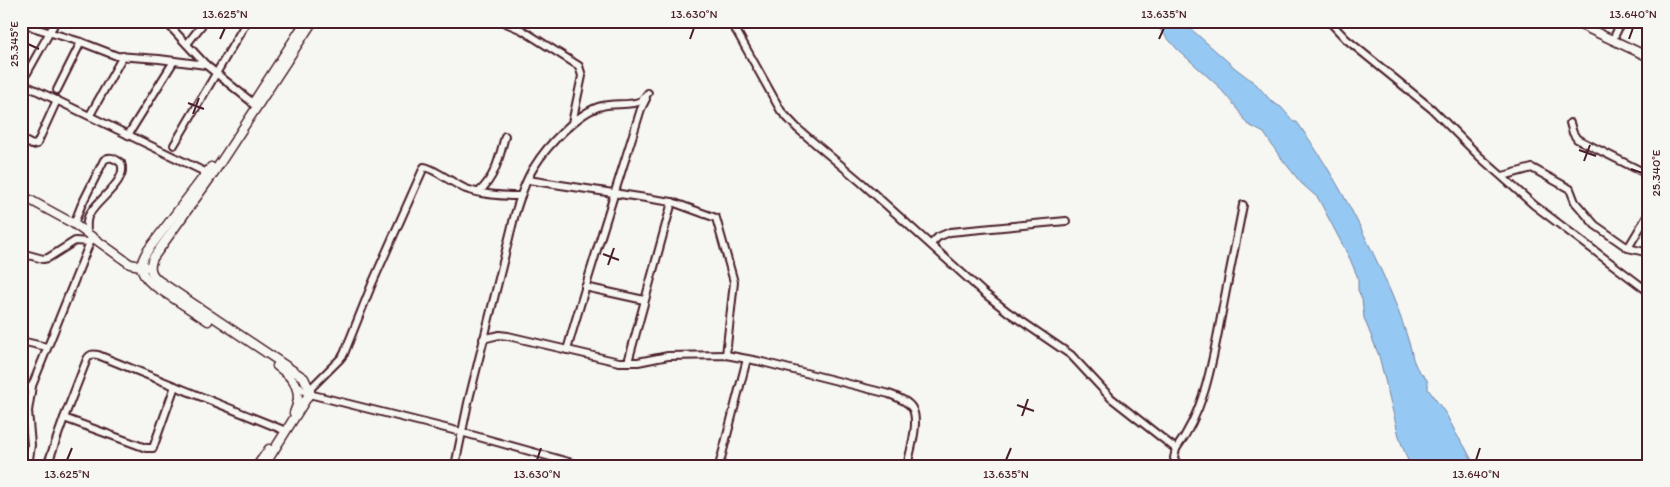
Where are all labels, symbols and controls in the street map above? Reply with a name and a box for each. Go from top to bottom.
text: 13.625°N [202,7,248,21]
text: 13.630°N [671,7,717,21]
text: 13.635°N [1141,7,1187,21]
text: 13.640°N [1609,7,1657,21]
text: 25.345°E [7,21,21,67]
text: 25.340°E [1649,149,1663,196]
text: 13.625°N [44,467,90,481]
text: 13.630°N [514,467,560,481]
text: 13.635°N [983,467,1029,481]
text: 13.640°N [1452,467,1500,481]

